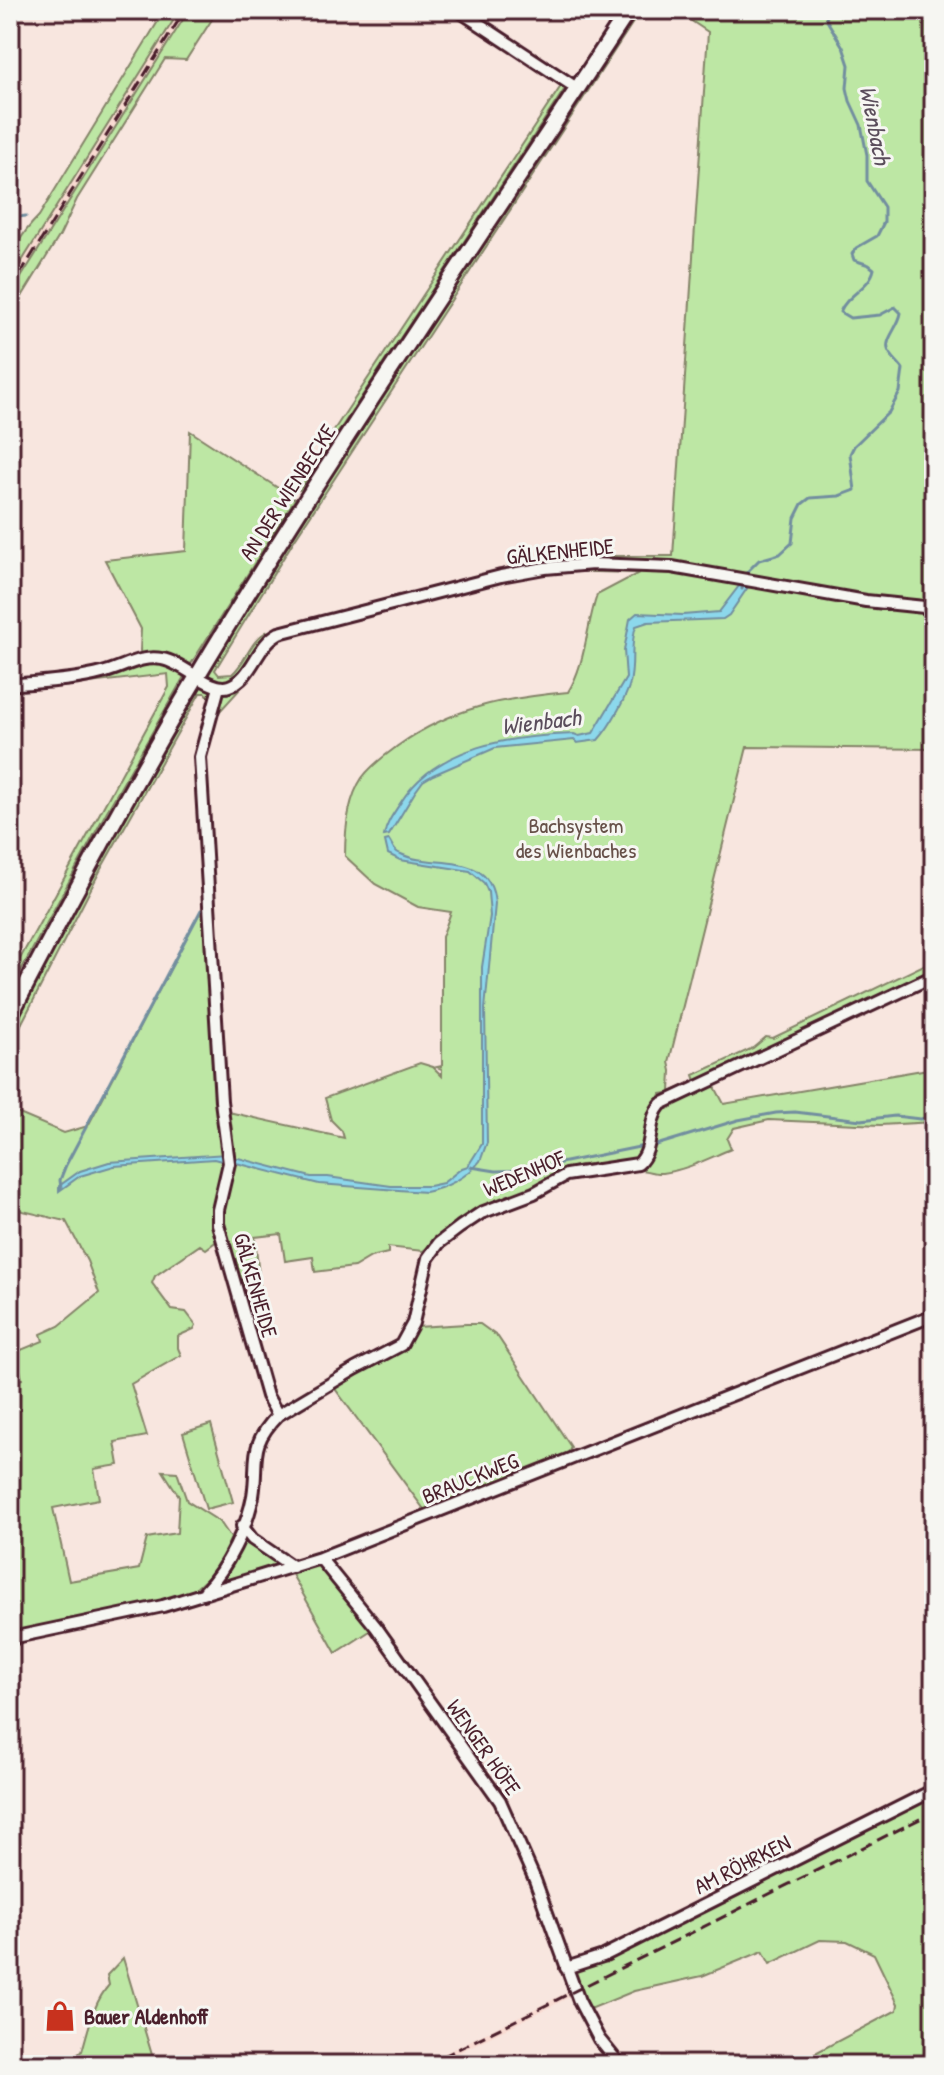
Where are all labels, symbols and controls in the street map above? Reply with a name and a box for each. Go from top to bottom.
water label: Wienbach [853,83,900,169]
street label: AN DER WIENBECKE [232,418,342,566]
street label: GÄLKENHEIDE [505,530,615,572]
water label: Wienbach [500,700,584,742]
park label: Bachsystem des Wienbaches [516,810,636,865]
street label: WEDENHOF [479,1142,570,1204]
street label: GÄLKENHEIDE [227,1229,285,1341]
street label: BRAUCKWEG [417,1445,523,1511]
street label: WENGER HÖFE [440,1693,528,1801]
street label: AM RÖHRKEN [689,1827,795,1901]
shop icon: Bauer Aldenhoff [43,1999,77,2033]
place label: Bauer Aldenhoff [84,2001,209,2031]

